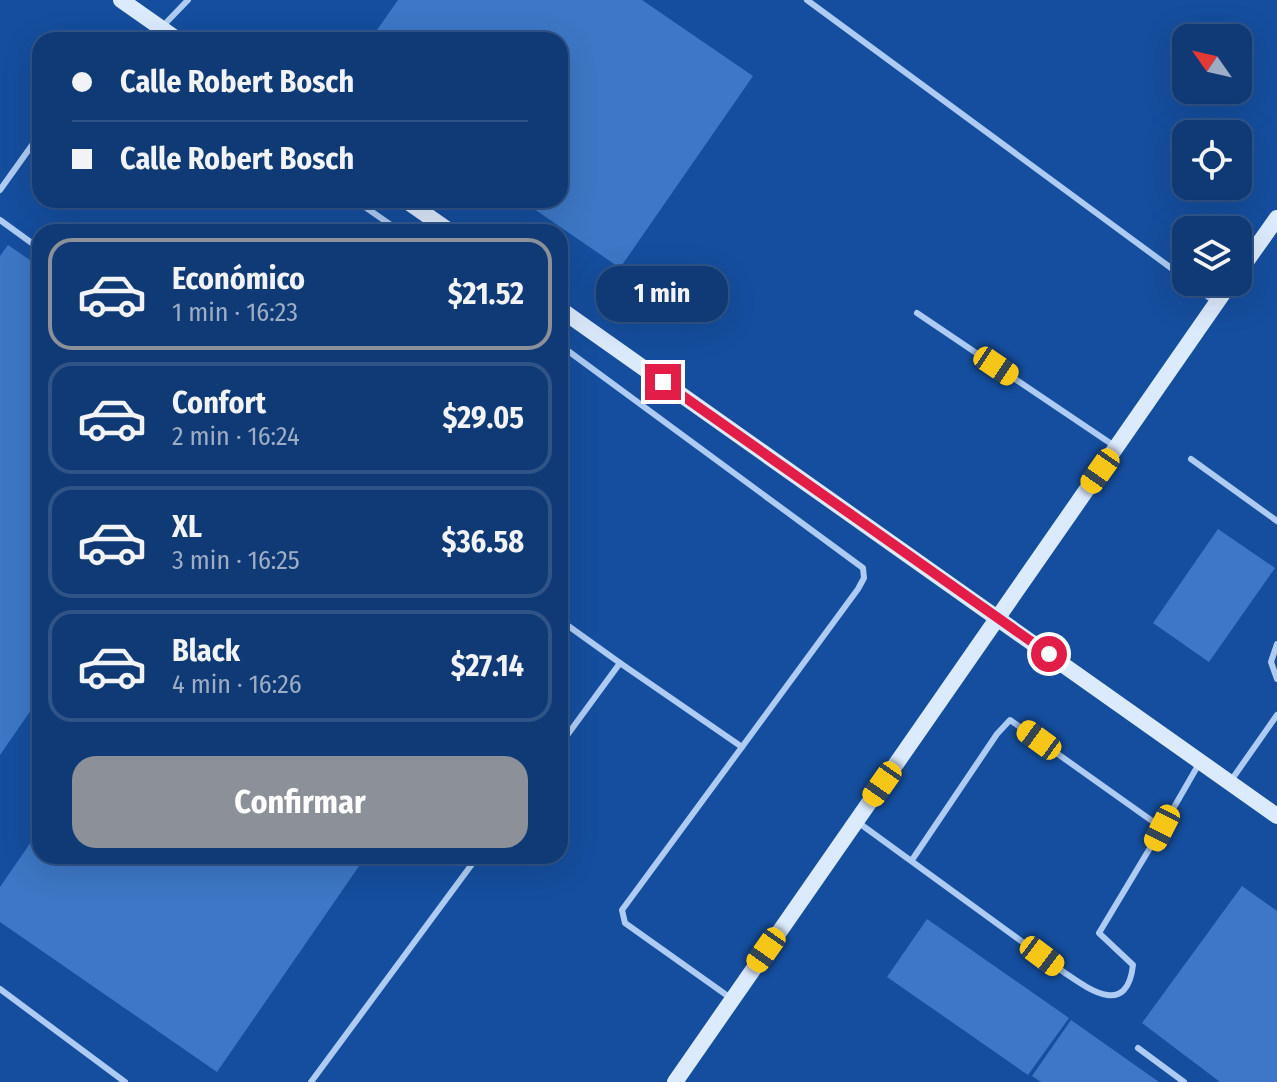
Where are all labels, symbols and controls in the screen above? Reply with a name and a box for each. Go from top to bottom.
north arrow [1172,24,1252,104]
map controls [1172,24,1252,296]
text: Calle Robert Bosch [120,64,354,100]
button: locate [1172,120,1252,200]
text: Calle Robert Bosch [120,141,354,177]
button: layers [1172,216,1252,296]
icon: car [76,258,148,330]
text: Económico [172,261,305,297]
callout: 1 min [597,266,729,322]
text: $21.52 [448,276,524,312]
text: 1 min [634,278,690,309]
text: 1 min · 16:23 [172,297,298,328]
car [969,343,1023,389]
route end [645,364,681,400]
icon: car [76,382,148,454]
text: Confort [172,385,266,421]
text: $29.05 [443,400,524,436]
text: 2 min · 16:24 [172,421,300,452]
car [1076,444,1124,498]
icon: car [76,506,148,578]
text: XL [172,509,202,545]
text: $36.58 [441,524,524,560]
text: 3 min · 16:25 [172,545,300,576]
icon: car [76,630,148,702]
text: Black [172,633,240,669]
route start [1031,636,1067,672]
text: $27.14 [451,648,524,684]
text: 4 min · 16:26 [172,669,302,700]
car [1013,716,1065,764]
button: Confirmar [72,756,528,848]
car [858,757,906,811]
car [1140,801,1184,855]
car [742,923,790,977]
car [1016,932,1068,980]

